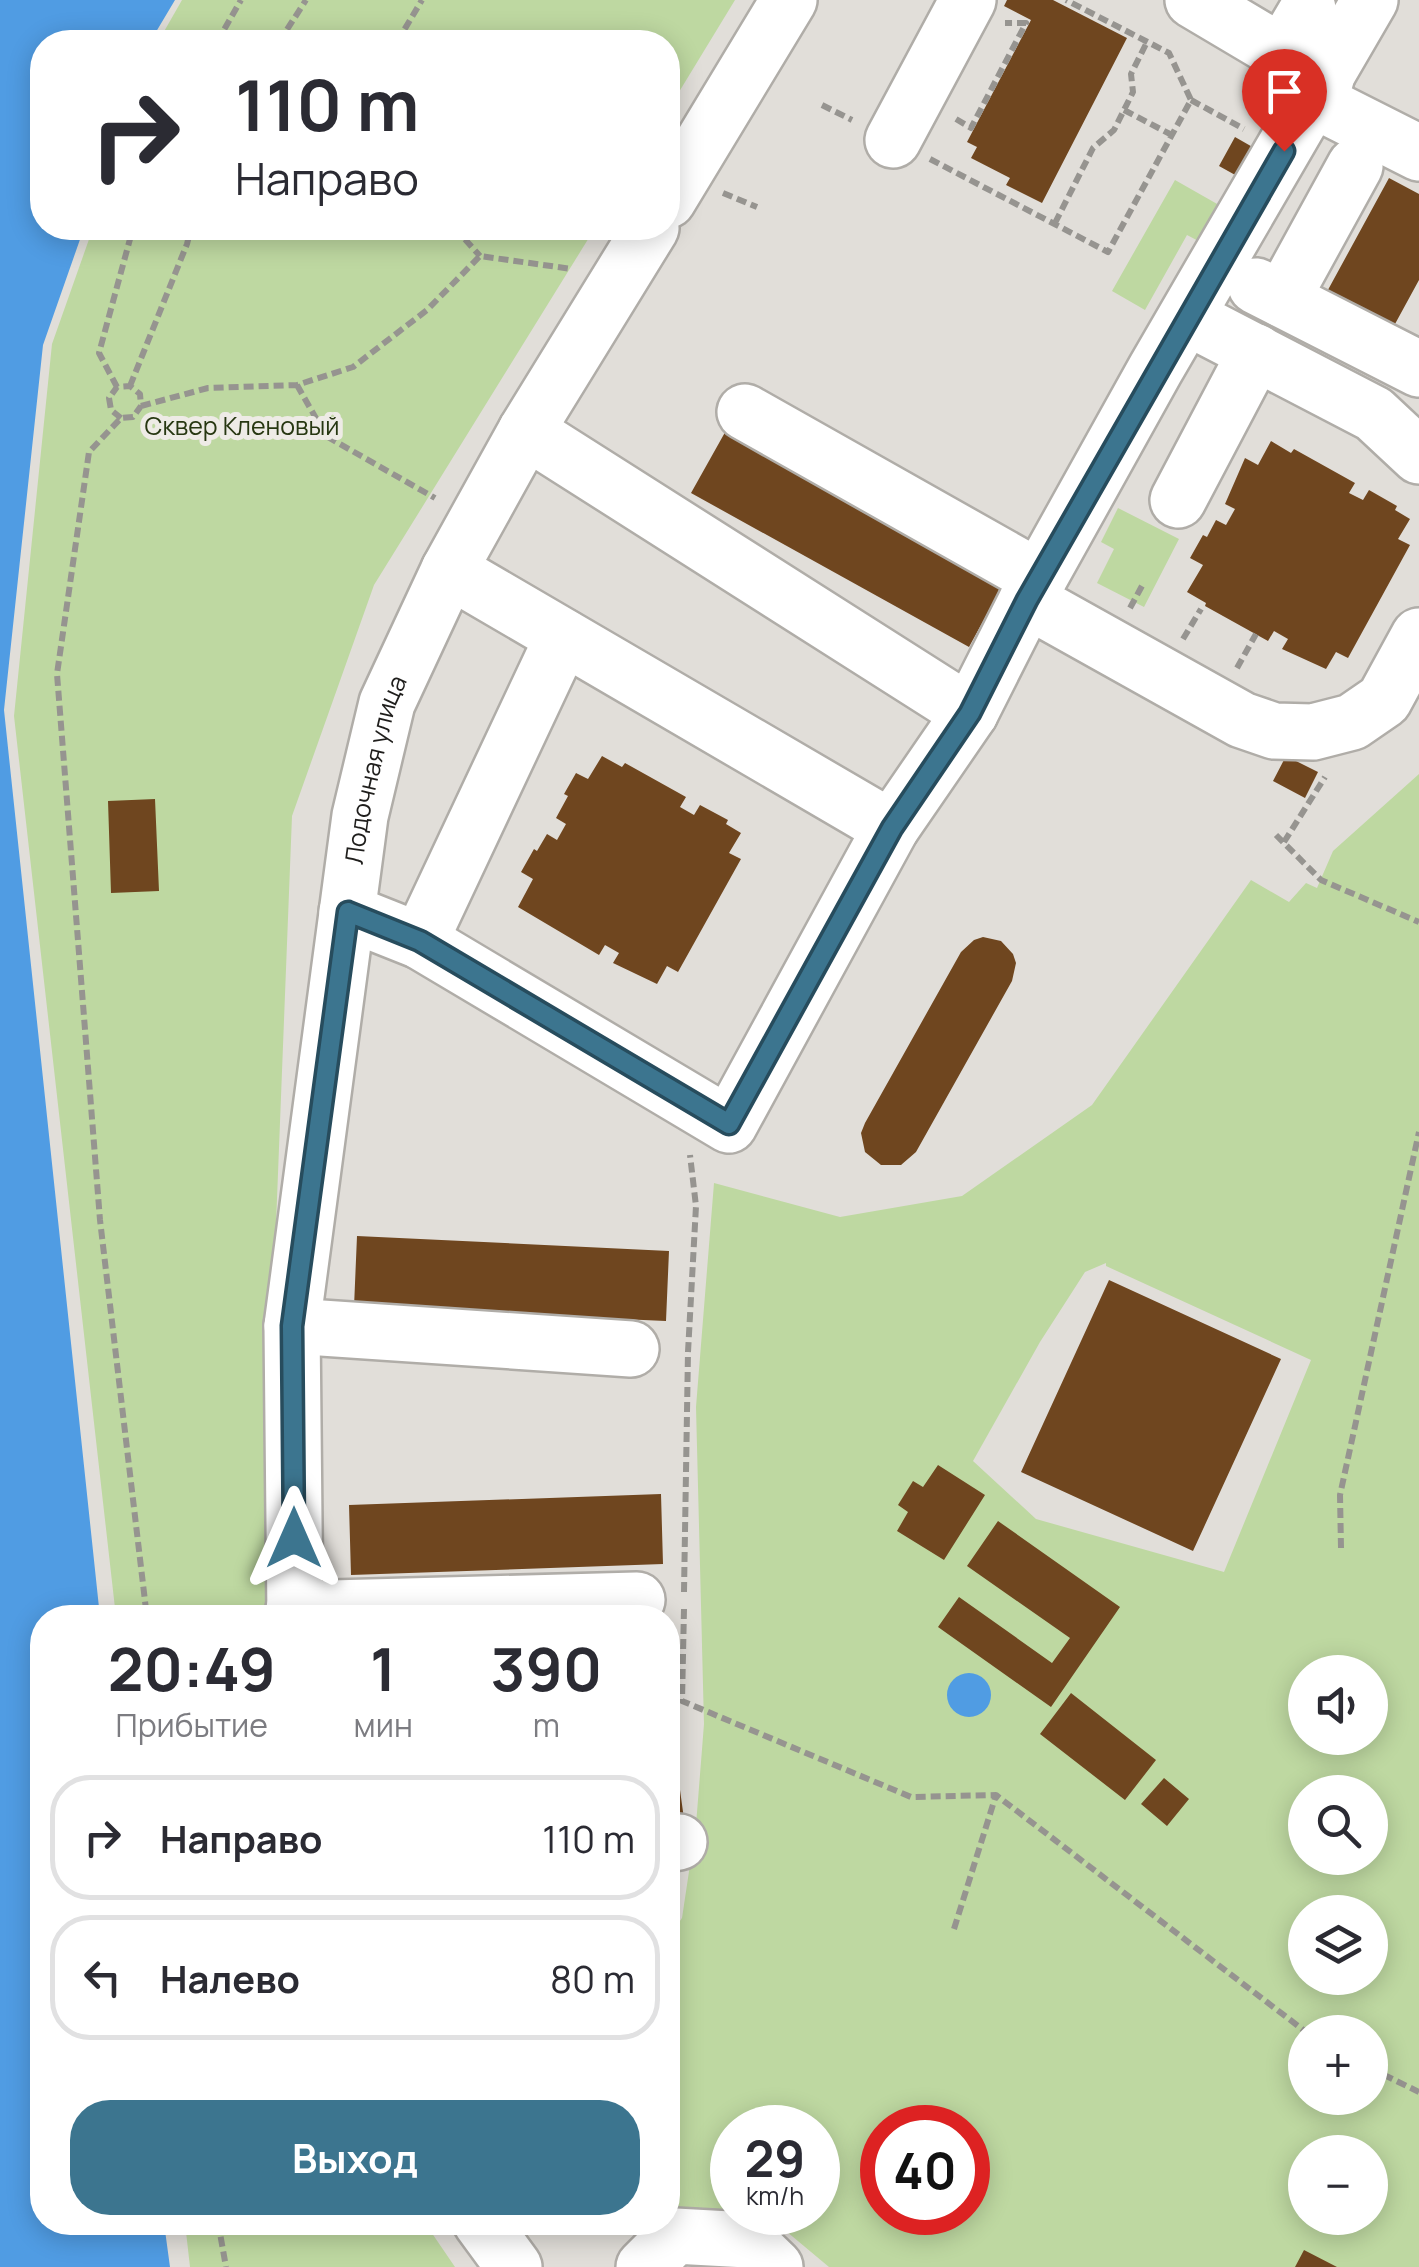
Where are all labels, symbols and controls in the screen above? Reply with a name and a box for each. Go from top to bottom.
pin [1242,49,1327,152]
text: 110 m [235,56,419,152]
icon: arrive [1257,64,1312,119]
icon: right [70,70,200,200]
text: Направо [235,147,419,209]
park label: Сквер Кленовый [145,408,339,443]
street label: Лодочная улица [336,669,415,866]
position arrow [242,1486,346,1590]
text: 20:49 [108,1627,276,1709]
text: 1 [370,1627,396,1709]
text: 390 [491,1627,602,1709]
map controls [1288,1655,1388,2235]
button: sound [1288,1655,1388,1755]
text: Прибытие [116,1703,268,1747]
text: мин [354,1703,413,1747]
text: m [533,1703,560,1747]
button: search [1288,1775,1388,1875]
icon: right [75,1810,130,1865]
text: Направо [160,1812,322,1864]
text: 110 m [542,1812,635,1864]
button: layers [1288,1895,1388,1995]
icon: left [75,1950,130,2005]
text: Налево [160,1952,300,2004]
text: 80 m [550,1952,635,2004]
button: + [1288,2015,1388,2115]
button: Выход [70,2100,640,2215]
speed limit sign: 40 [860,2105,990,2235]
text: 29 [745,2124,805,2192]
button: − [1288,2135,1388,2235]
text: km/h [746,2178,804,2213]

